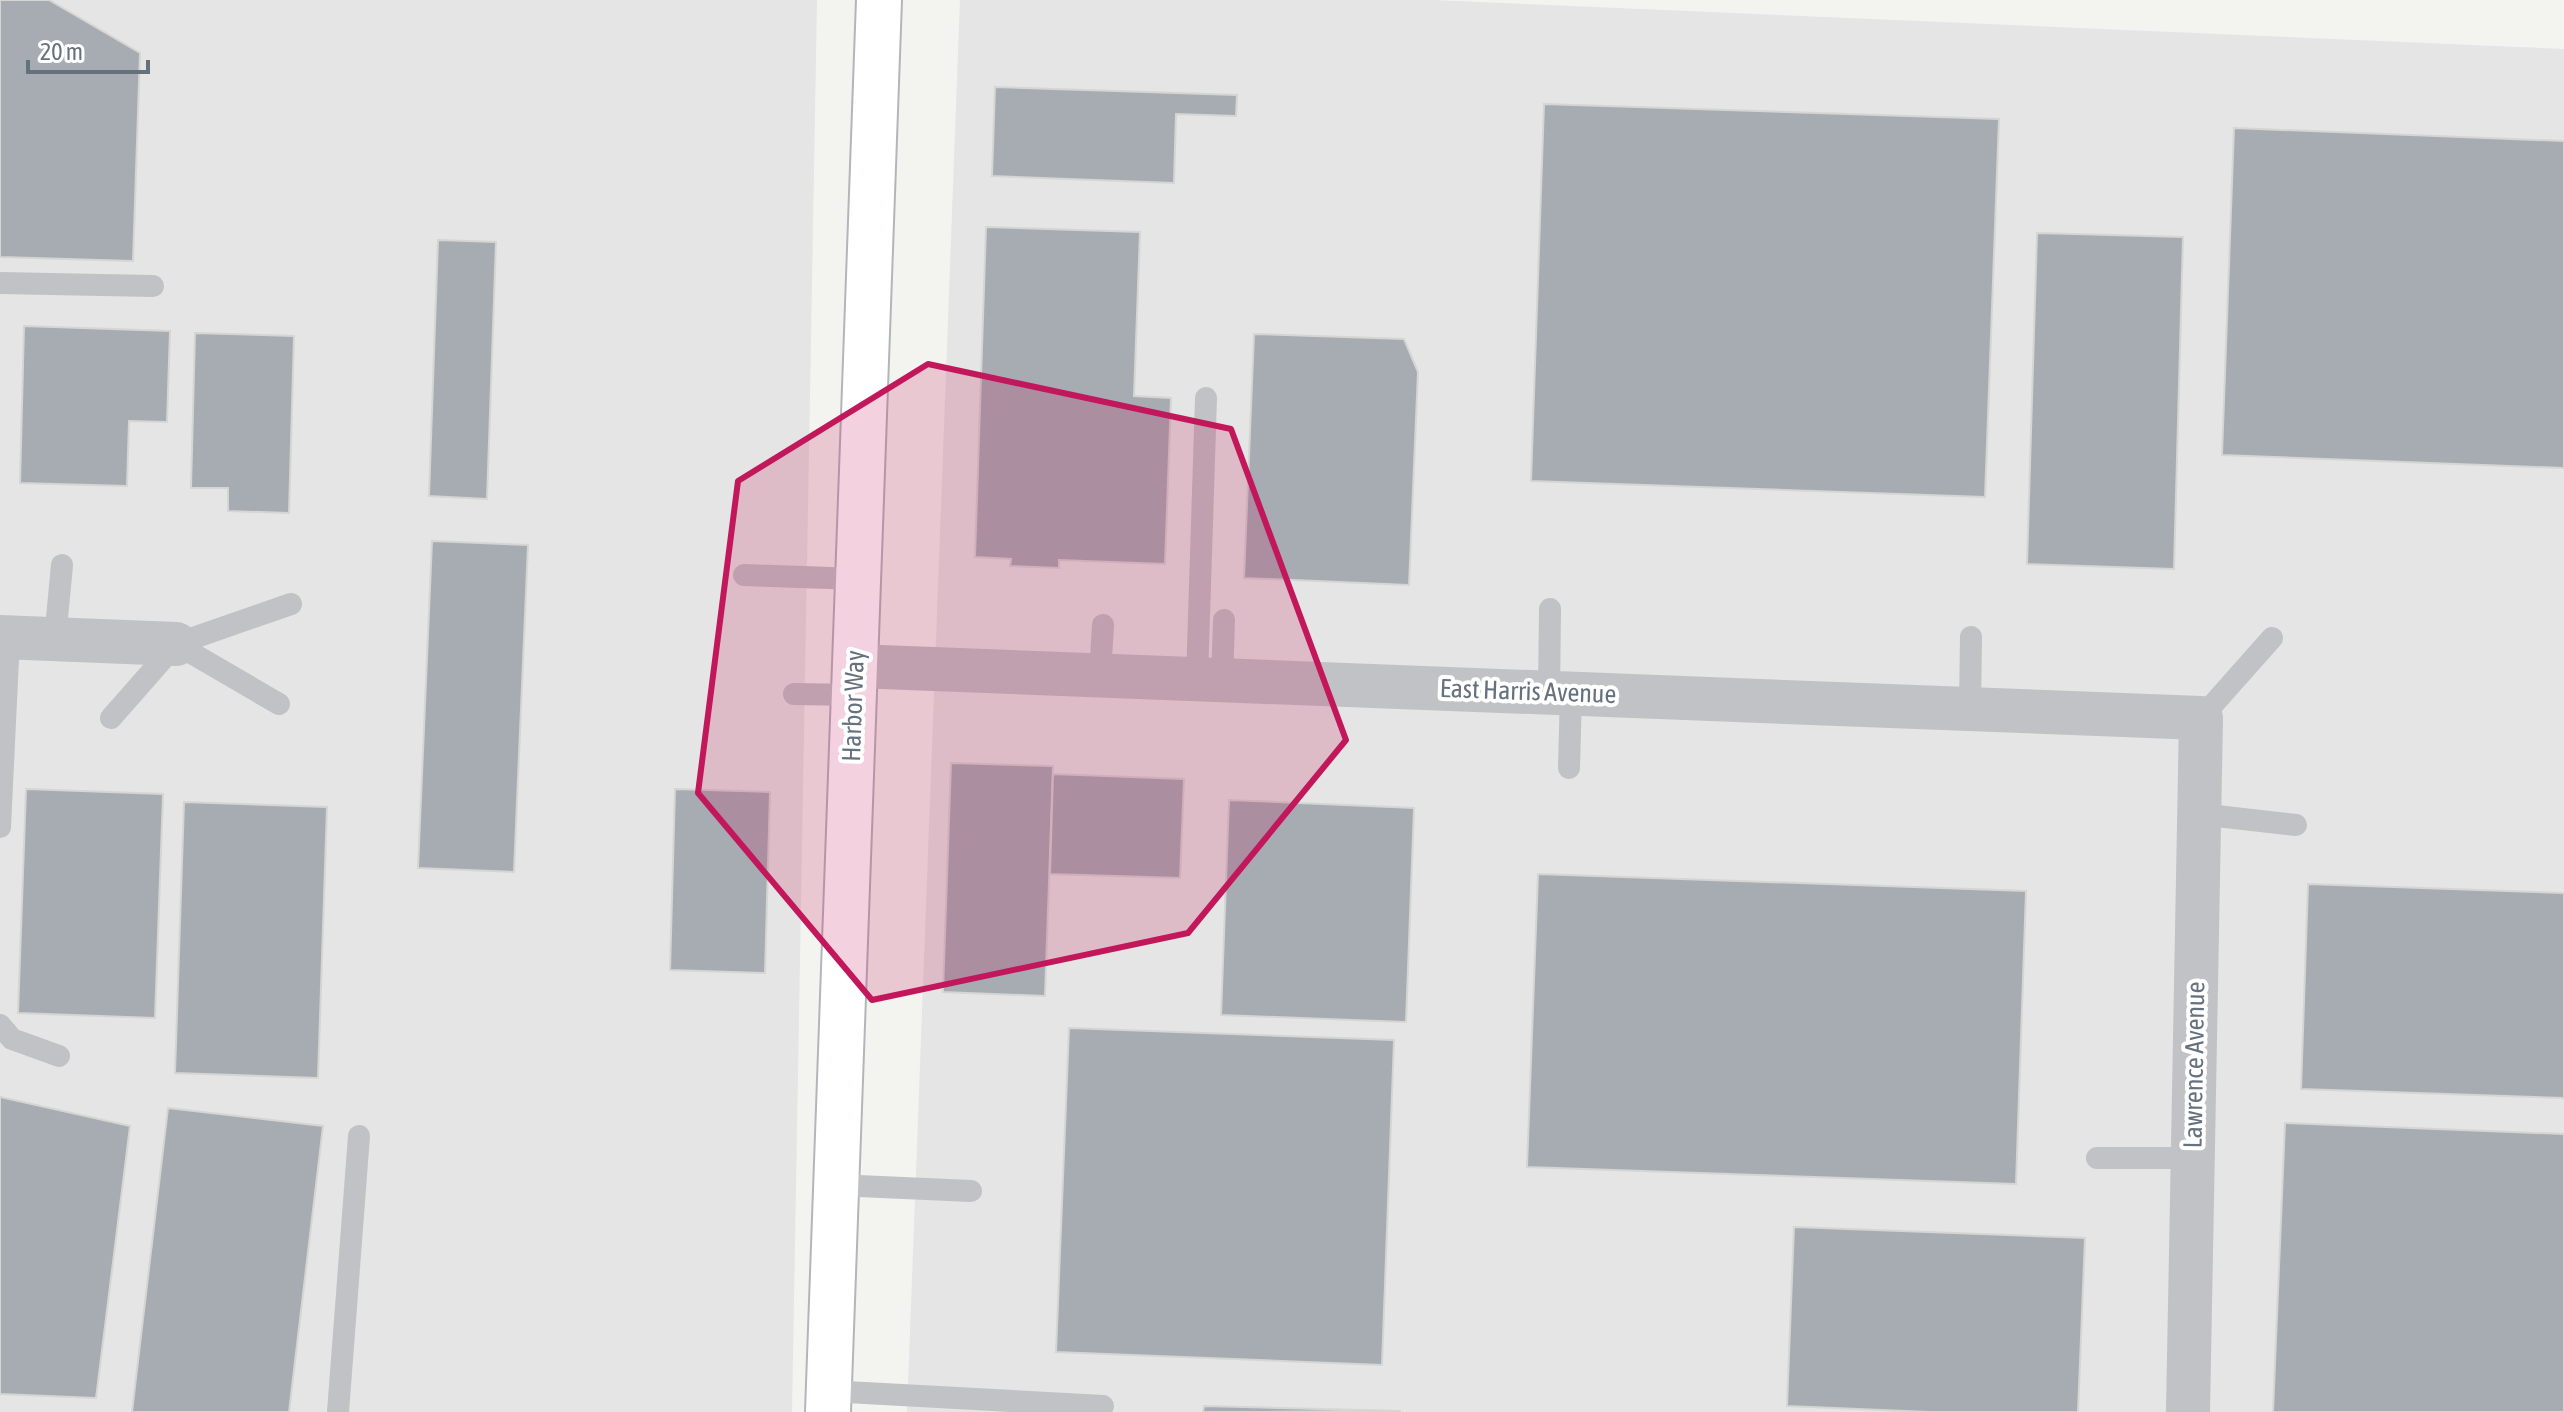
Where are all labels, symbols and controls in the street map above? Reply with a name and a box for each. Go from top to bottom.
scale bar [28,24,148,74]
text: 20 m [40,38,83,65]
street label: Harbor Way [836,649,870,762]
street label: East Harris Avenue [1439,673,1617,709]
street label: Lawrence Avenue [2178,981,2210,1149]

